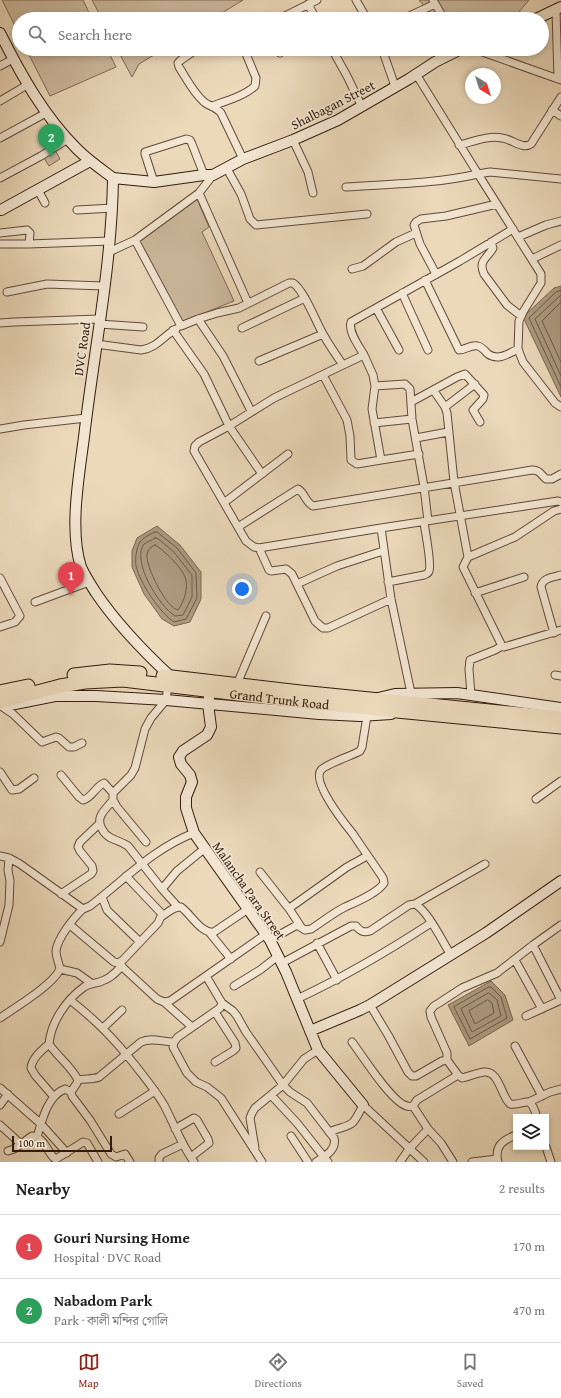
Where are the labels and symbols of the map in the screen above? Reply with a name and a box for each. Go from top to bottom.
north arrow [465,68,501,104]
street label: Shalbagan Street [288,75,379,134]
pin: 2 [38,124,64,157]
street label: DVC Road [69,321,95,377]
pin: 1 [58,562,84,595]
your location [232,579,252,599]
street label: Grand Trunk Road [229,684,330,714]
street label: Malancha Para Street [208,838,290,944]
scale bar [12,1134,112,1153]

